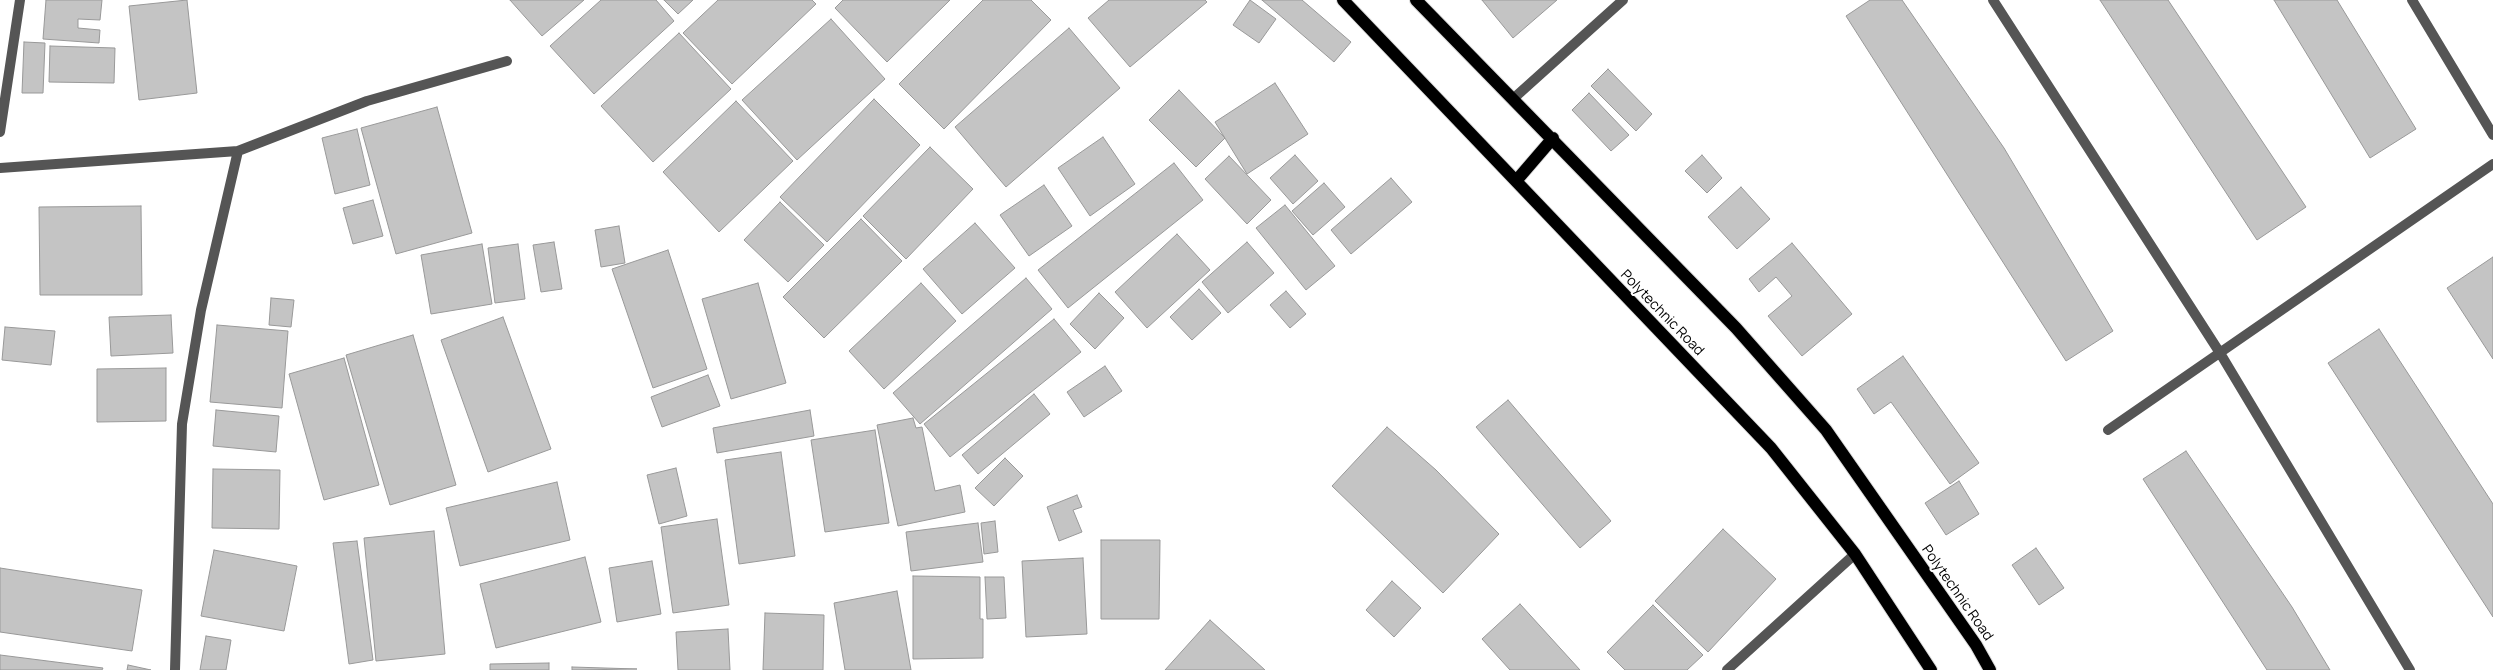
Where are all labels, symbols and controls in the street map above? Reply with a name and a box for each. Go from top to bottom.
street label: Polytechnic Road [1617,267,1707,359]
street label: Polytechnic Road [1918,542,1996,644]

